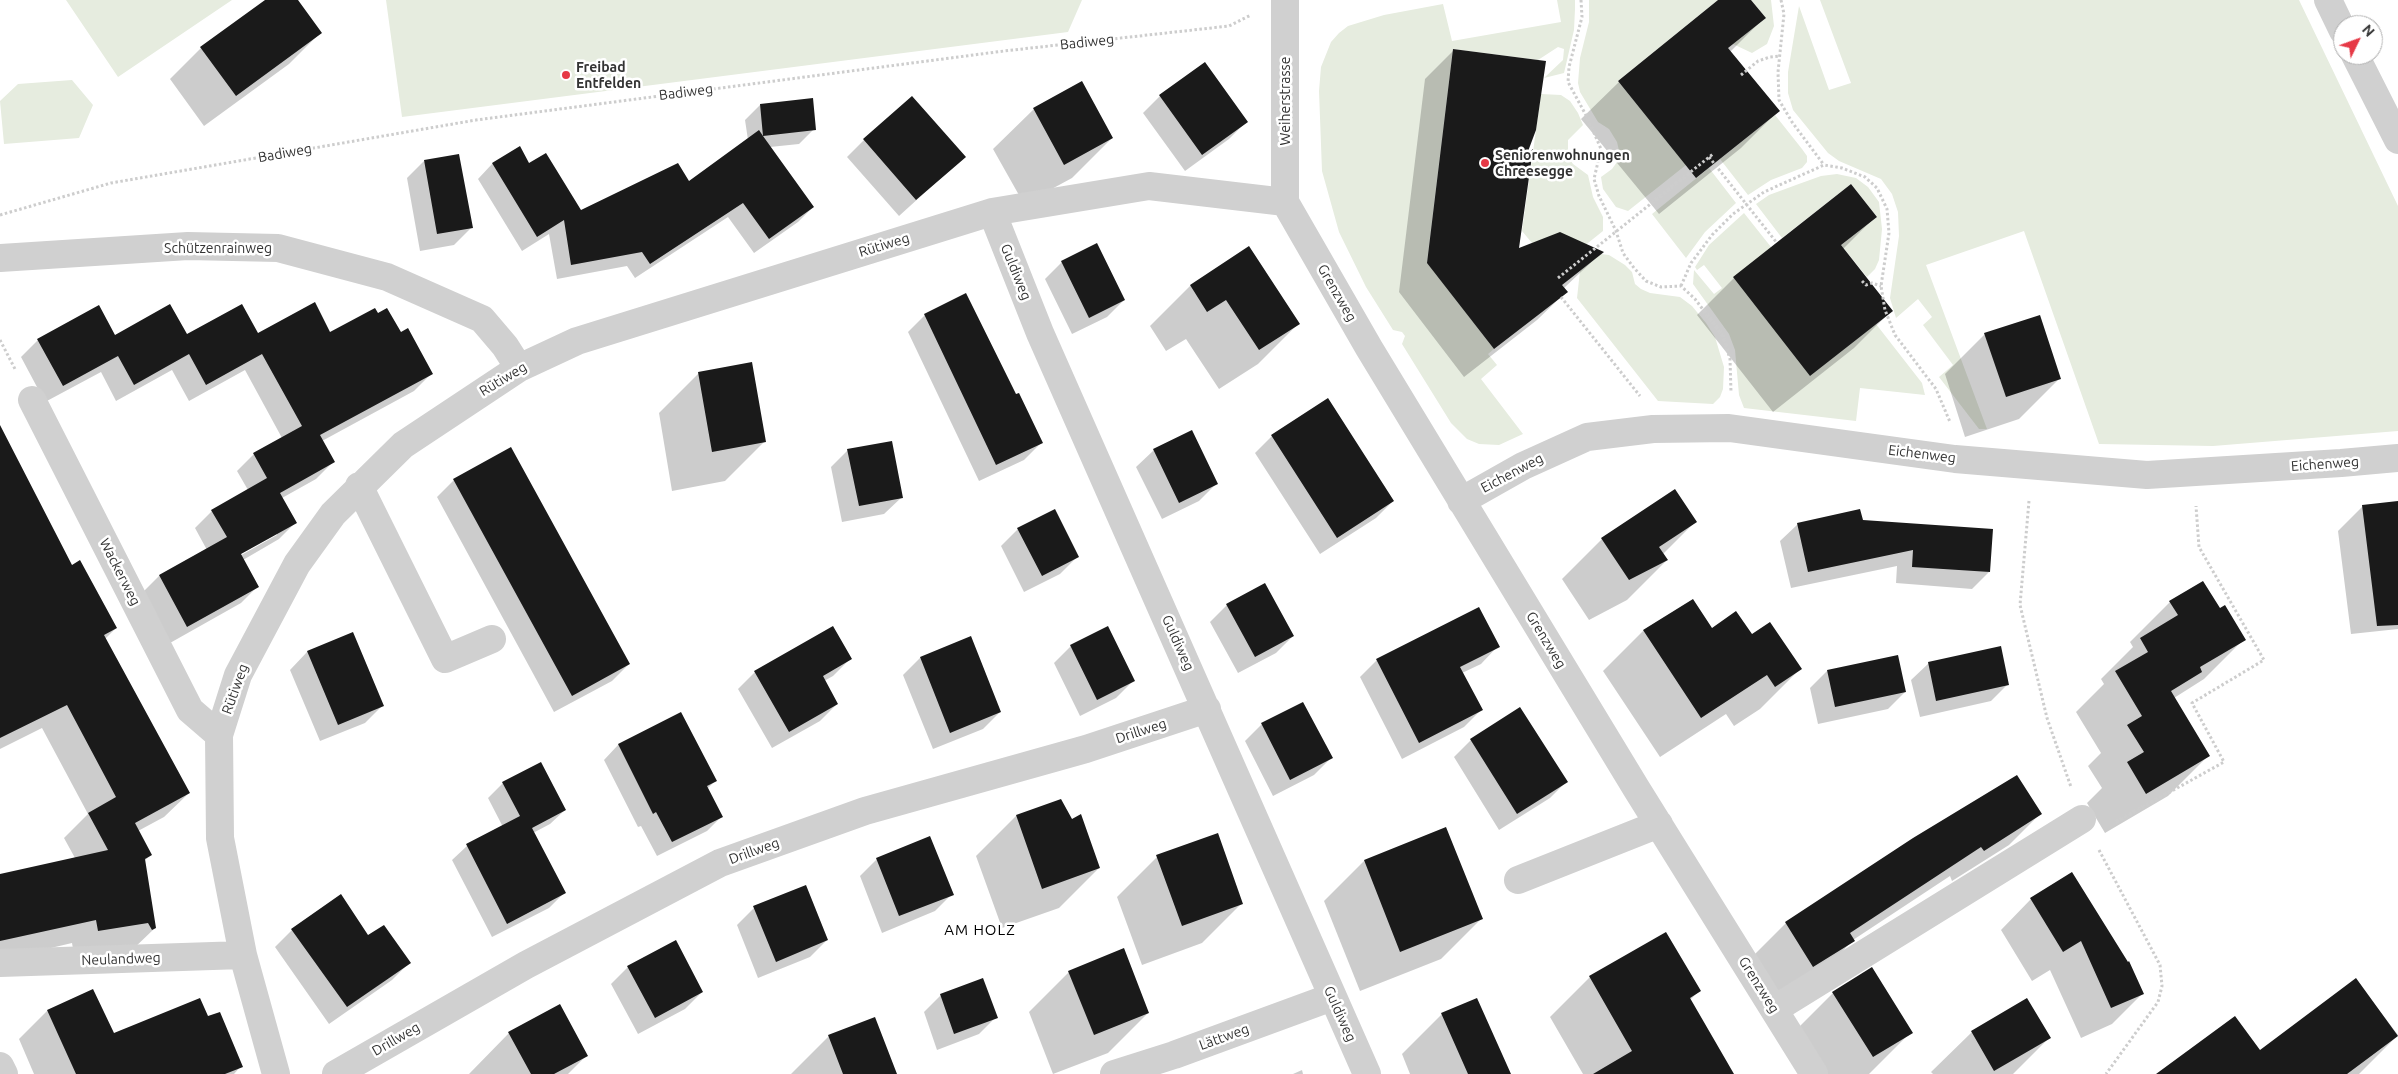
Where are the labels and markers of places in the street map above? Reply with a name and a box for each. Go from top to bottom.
place label: Freibad Entfelden [576,59,641,92]
marker: Freibad Entfelden [560,69,572,81]
place label: Seniorenwohnungen Chreesegge [1495,147,1630,180]
marker: Seniorenwohnungen Chreesegge [1479,157,1491,169]

